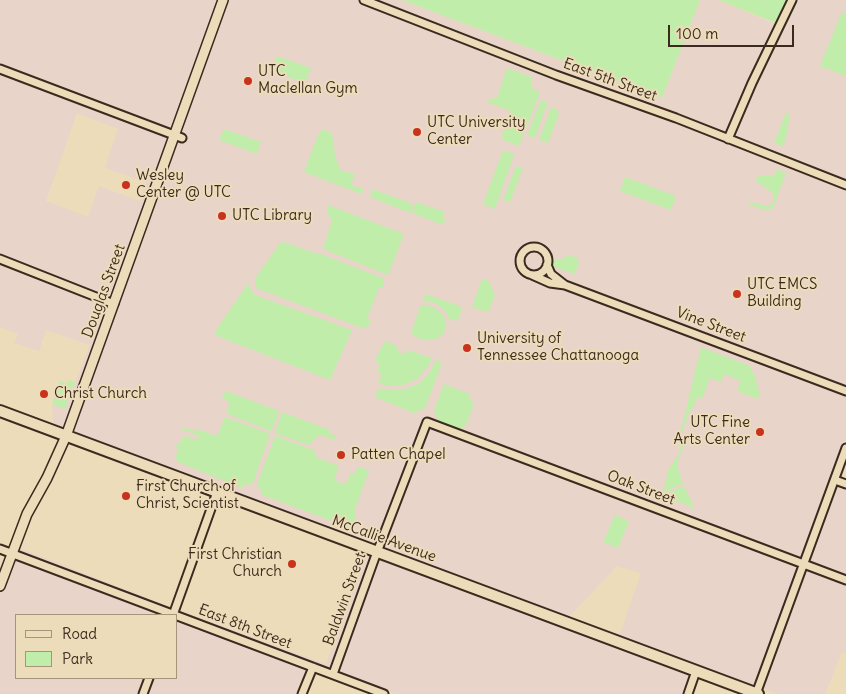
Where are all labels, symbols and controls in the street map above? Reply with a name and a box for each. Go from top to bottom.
scale bar [671,15,797,47]
text: 100 m [676,24,718,43]
street label: East 5th Street [561,55,659,105]
place label: UTC Maclellan Gym [258,63,358,98]
marker: UTC Maclellan Gym [242,75,254,87]
place label: UTC University Center [427,114,525,149]
marker: UTC University Center [411,126,423,138]
place label: Wesley Center @ UTC [136,167,231,202]
marker: Wesley Center @ UTC [120,179,132,191]
place label: UTC Library [232,207,312,225]
marker: UTC Library [216,210,228,222]
street label: Douglas Street [79,242,129,340]
place label: UTC EMCS Building [747,276,817,311]
marker: UTC EMCS Building [731,288,743,300]
street label: Vine Street [674,303,748,347]
place label: University of Tennessee Chattanooga [477,330,639,365]
marker: University of Tennessee Chattanooga [461,342,473,354]
place label: Christ Church [54,385,147,403]
marker: Christ Church [38,388,50,400]
place label: UTC Fine Arts Center [674,414,750,449]
marker: UTC Fine Arts Center [754,426,766,438]
place label: Patten Chapel [351,446,446,464]
marker: Patten Chapel [335,449,347,461]
street label: Oak Street [604,467,678,509]
place label: First Church of Christ, Scientist [136,478,239,513]
marker: First Church of Christ, Scientist [120,490,132,502]
street label: McCallie Avenue [329,512,439,566]
place label: First Christian Church [188,546,282,581]
street label: Baldwin Street [320,550,370,648]
marker: First Christian Church [286,558,298,570]
street label: East 8th Street [196,601,294,653]
legend [15,614,178,679]
text: Road [62,624,97,643]
text: Park [62,649,93,668]

